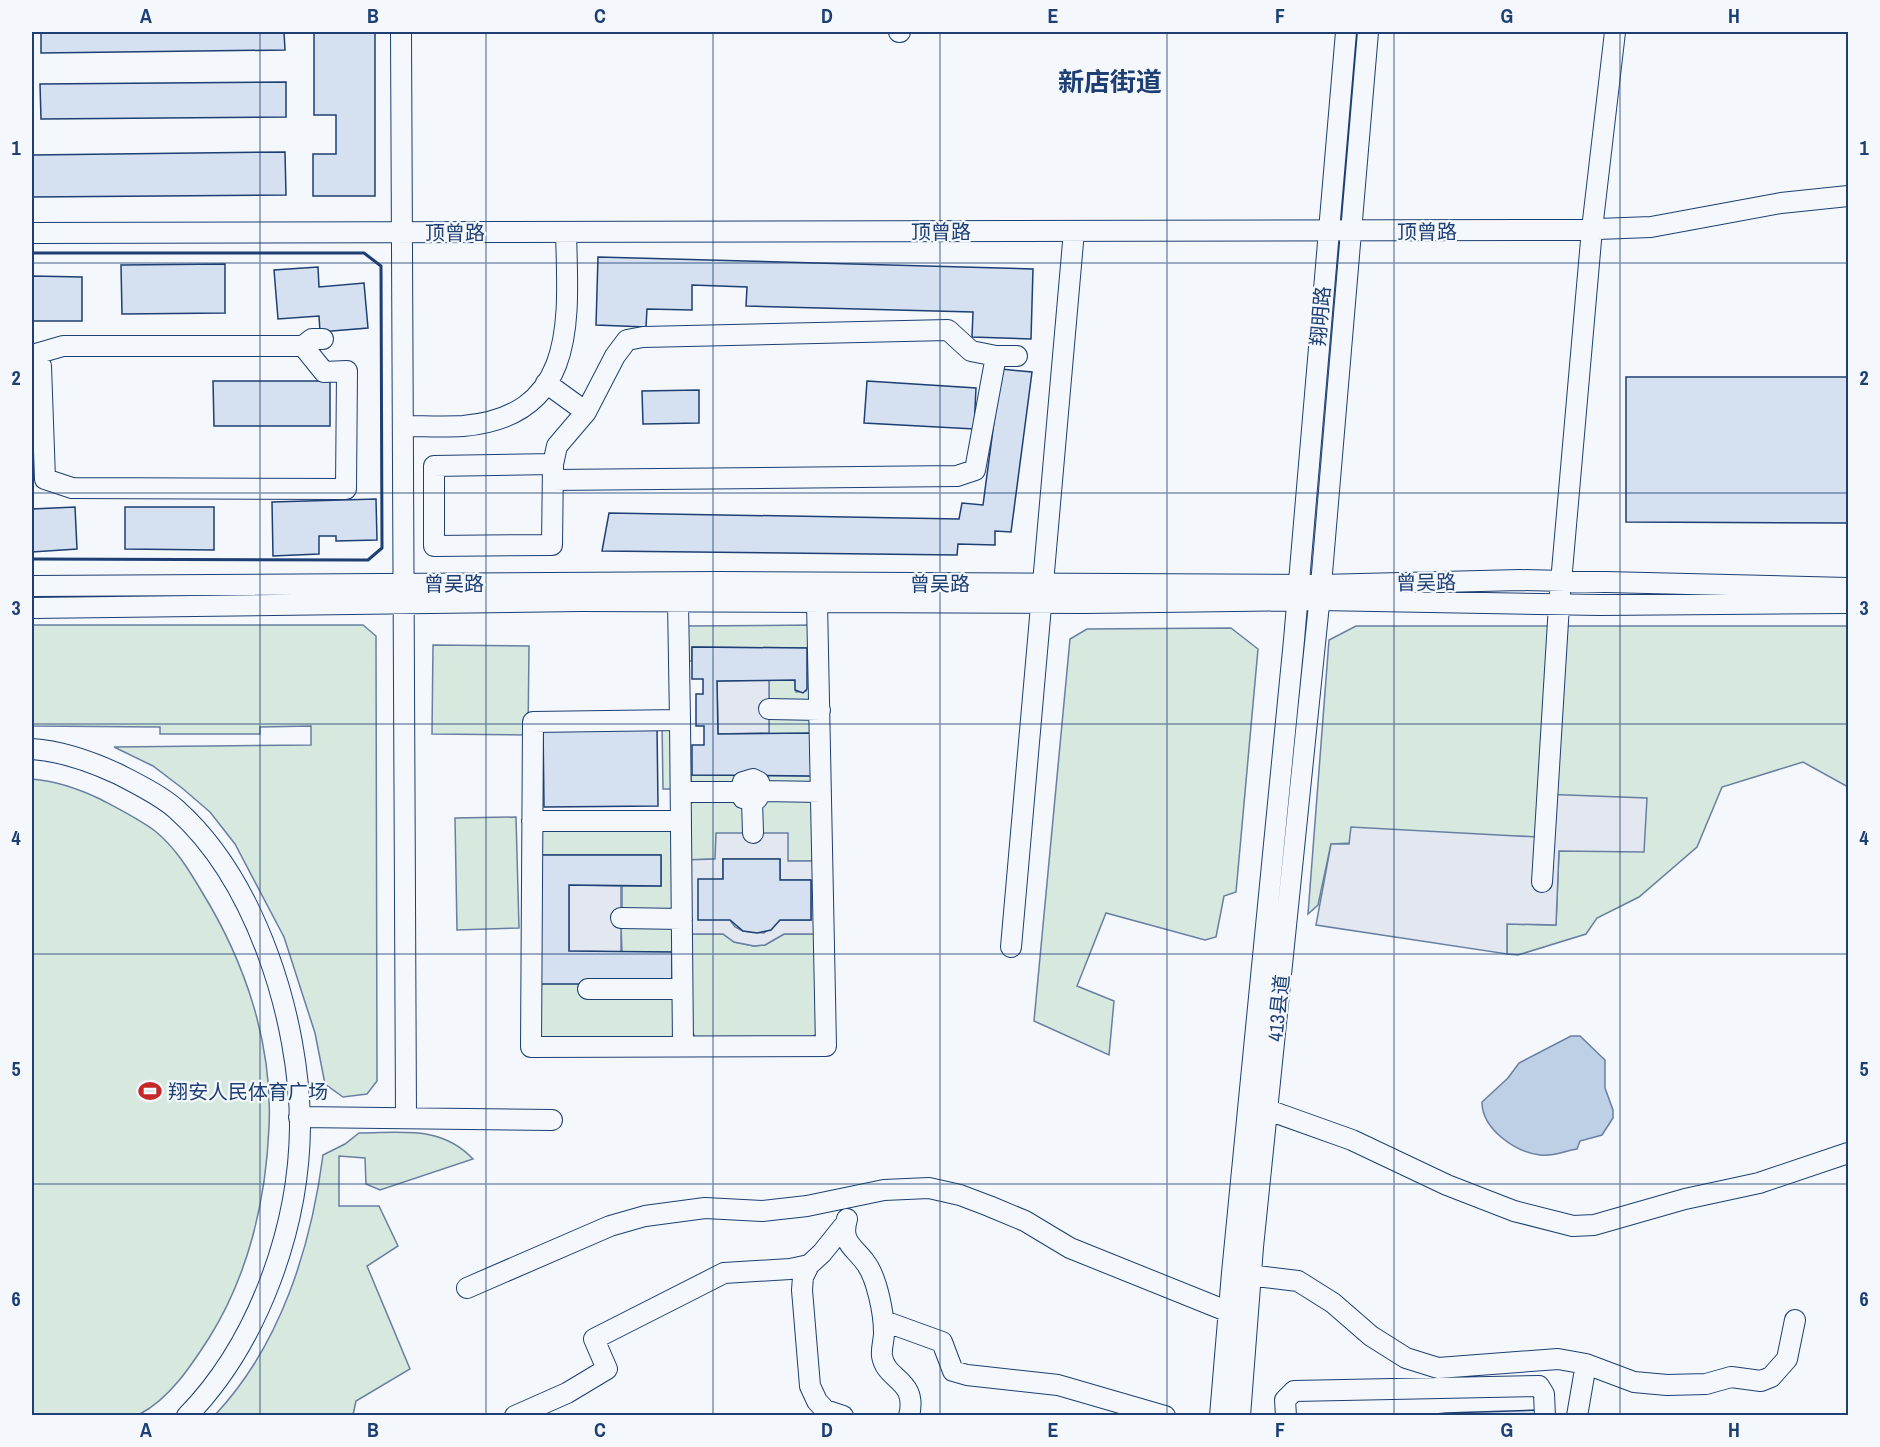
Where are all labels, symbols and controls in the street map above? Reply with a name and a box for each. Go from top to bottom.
text: A [140,2,152,29]
text: B [367,2,379,29]
text: C [594,2,606,29]
text: D [821,2,833,29]
text: E [1048,2,1059,29]
text: F [1275,2,1285,29]
text: G [1501,2,1513,29]
text: H [1728,2,1740,29]
district label: 新店街道 [1058,64,1162,99]
text: 1 [11,134,21,161]
text: 1 [1859,134,1869,161]
street label: 顶曾路 [911,218,971,245]
street label: 顶曾路 [1397,218,1457,245]
street label: 顶曾路 [425,219,485,246]
street label: 翔明路 [1304,285,1336,347]
text: 2 [11,364,21,391]
text: 2 [1859,364,1869,391]
street label: 曾吴路 [1396,568,1456,596]
street label: 曾吴路 [424,570,484,597]
street label: 曾吴路 [910,570,970,597]
text: 3 [11,594,21,621]
text: 3 [1859,594,1869,621]
text: 4 [11,824,21,851]
text: 4 [1859,824,1869,851]
street label: 413县道 [1261,973,1295,1043]
text: 5 [11,1055,21,1082]
text: 5 [1859,1055,1869,1082]
sports icon: 翔安人民体育广场 [137,1078,163,1104]
place label: 翔安人民体育广场 [168,1078,328,1105]
text: 6 [11,1285,21,1312]
text: 6 [1859,1285,1869,1312]
text: A [140,1416,152,1443]
text: B [367,1416,379,1443]
text: C [594,1416,606,1443]
text: D [821,1416,833,1443]
text: E [1048,1416,1059,1443]
text: F [1275,1416,1285,1443]
text: G [1501,1416,1513,1443]
text: H [1728,1416,1740,1443]

